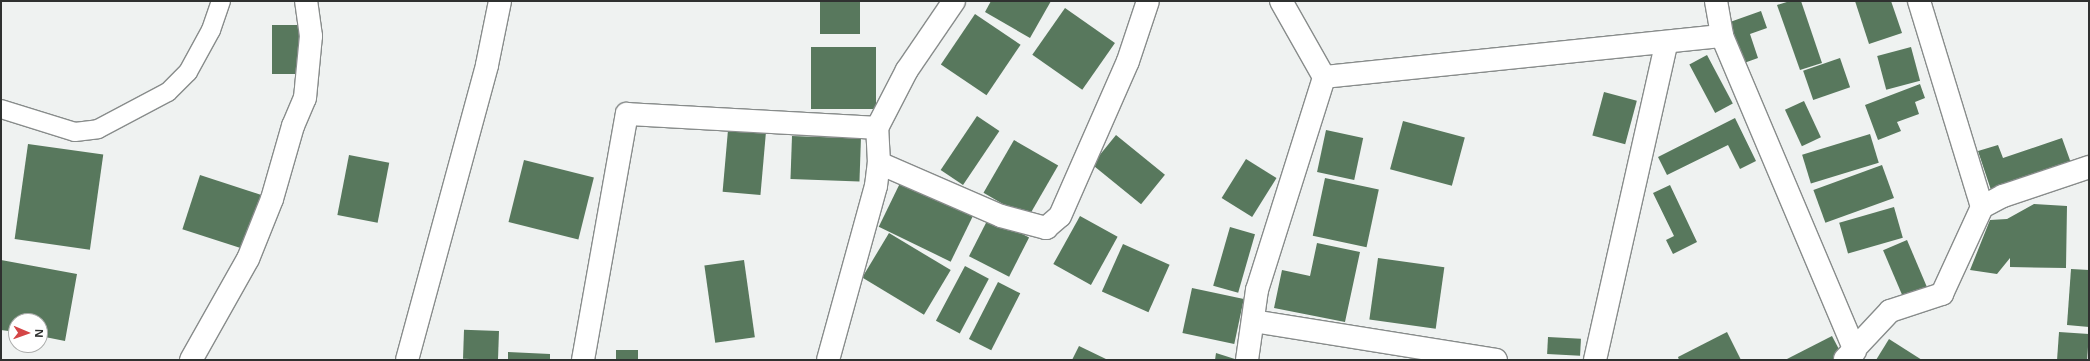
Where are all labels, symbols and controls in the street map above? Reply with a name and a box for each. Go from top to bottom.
north arrow [8,313,48,353]
text: N [32,329,47,338]

